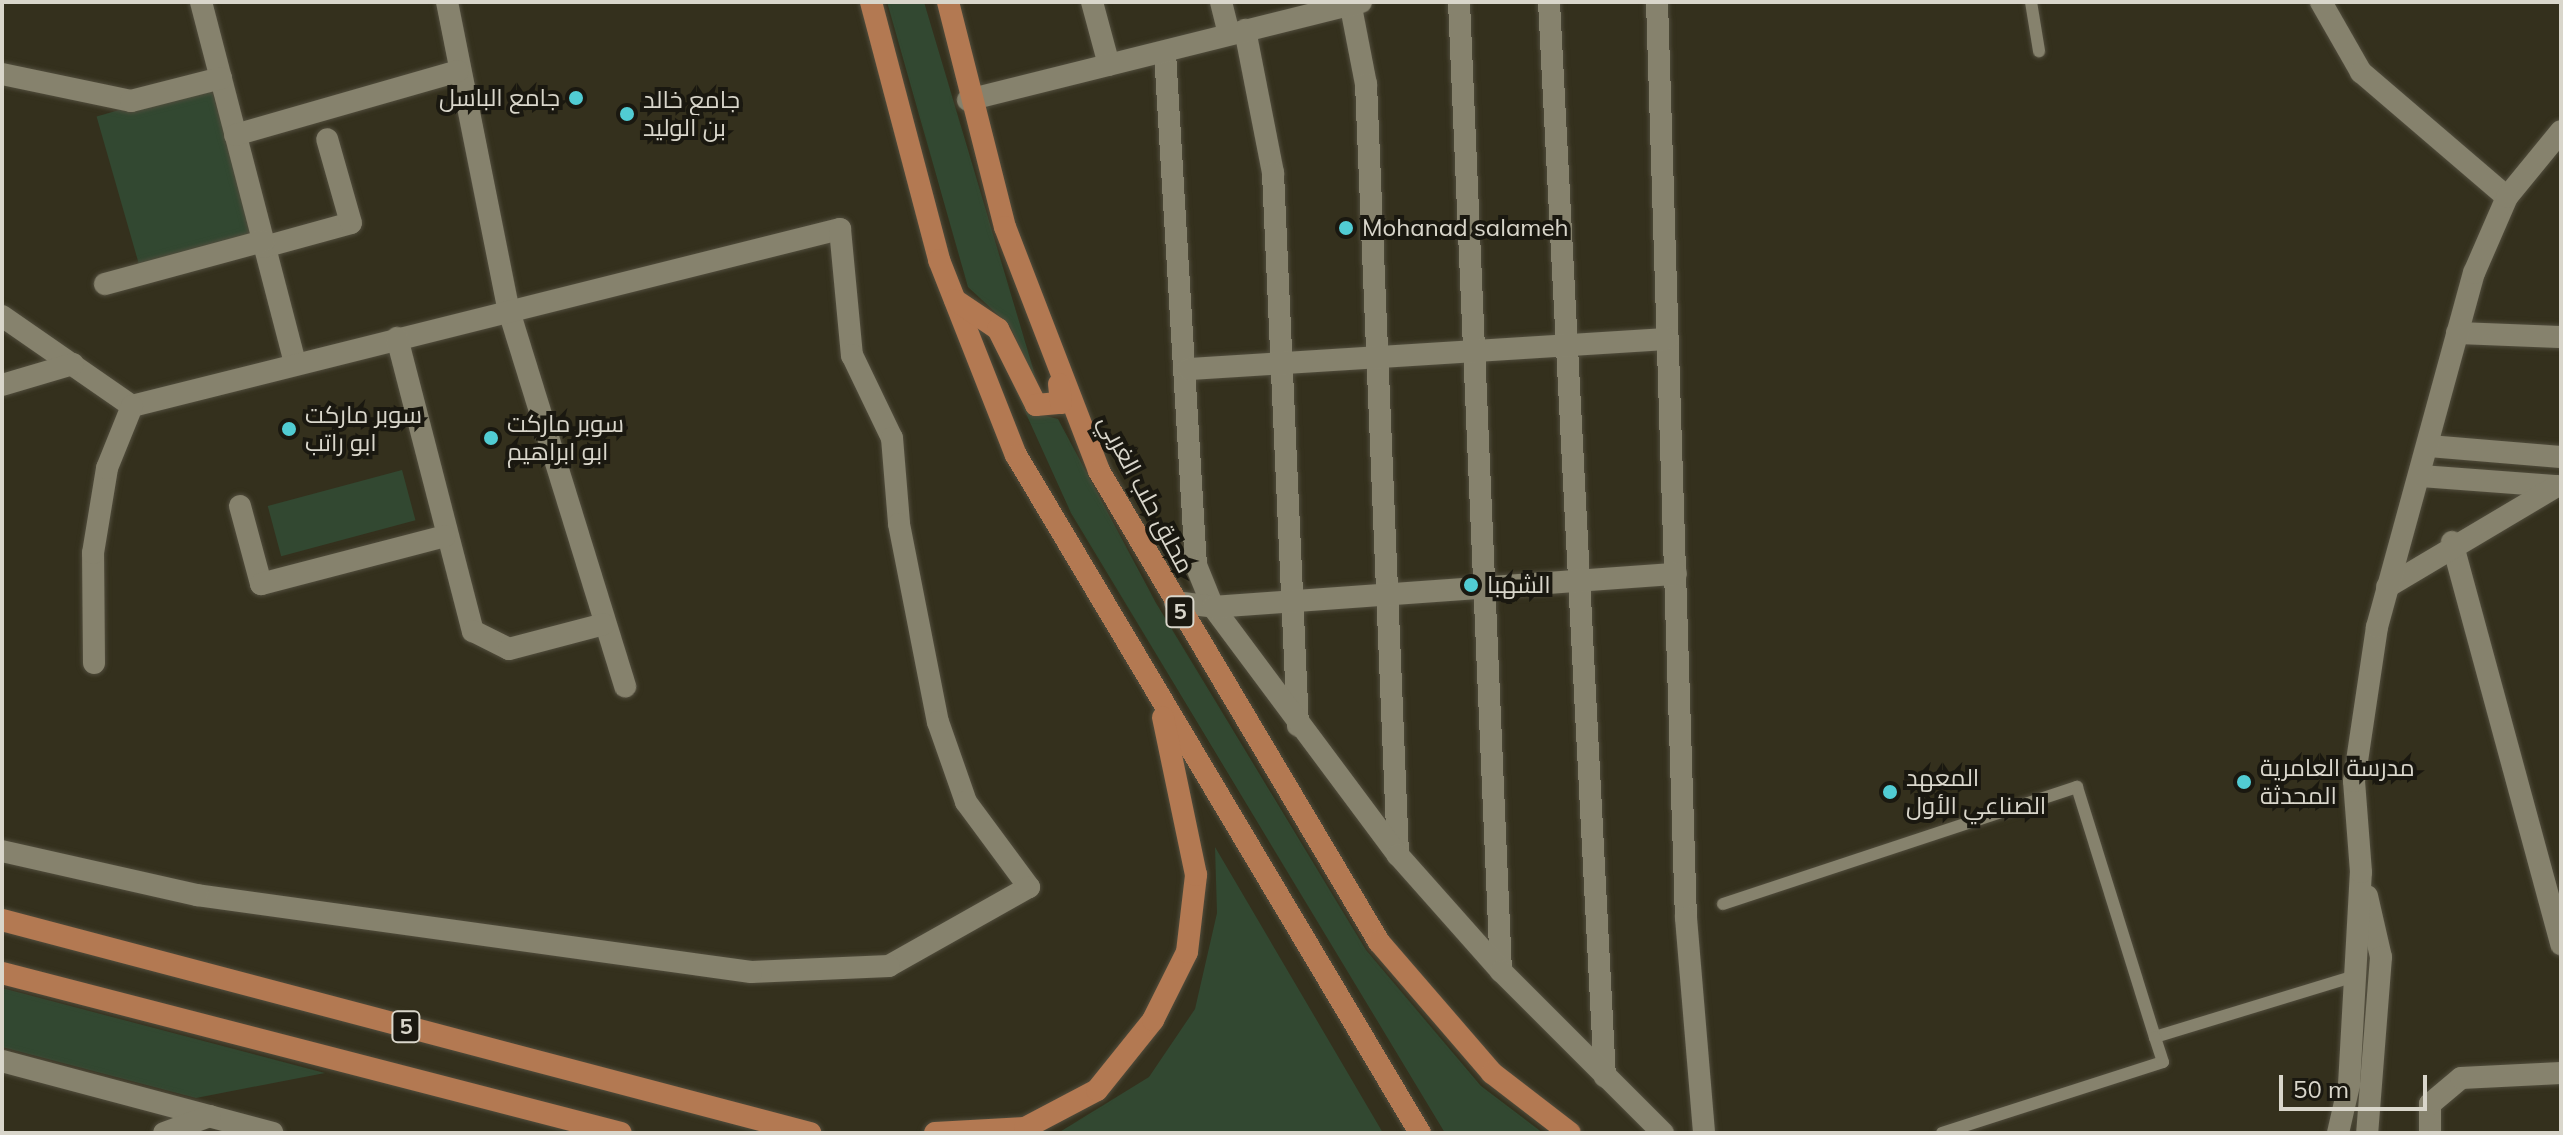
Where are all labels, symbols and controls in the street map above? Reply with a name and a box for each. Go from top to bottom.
place label: جامع الباسل [439,84,560,112]
place label: جامع خالد بن الوليد [643,86,740,142]
marker: جامع الباسل [567,89,585,107]
marker: جامع خالد بن الوليد [618,105,636,123]
place label: Mohanad salameh [1362,214,1568,242]
marker: Mohanad salameh [1337,219,1355,237]
place label: سوبر ماركت ابو راتب [305,401,422,457]
place label: سوبر ماركت ابو ابراهيم [507,410,624,466]
street label: محلق حلب الغربي [1092,410,1200,578]
marker: سوبر ماركت ابو راتب [280,420,298,438]
marker: سوبر ماركت ابو ابراهيم [482,429,500,447]
place label: الشهبا [1487,571,1551,599]
marker: الشهبا [1462,576,1480,594]
road number: 5 [1164,594,1196,630]
place label: مدرسة العامرية المحدثة [2260,754,2415,810]
place label: المعهد الصناعي الأول [1906,764,2046,820]
marker: مدرسة العامرية المحدثة [2235,773,2253,791]
marker: المعهد الصناعي الأول [1881,783,1899,801]
road number: 5 [390,1009,422,1045]
scale bar [2283,1059,2431,1109]
text: 50 m [2293,1074,2349,1104]

